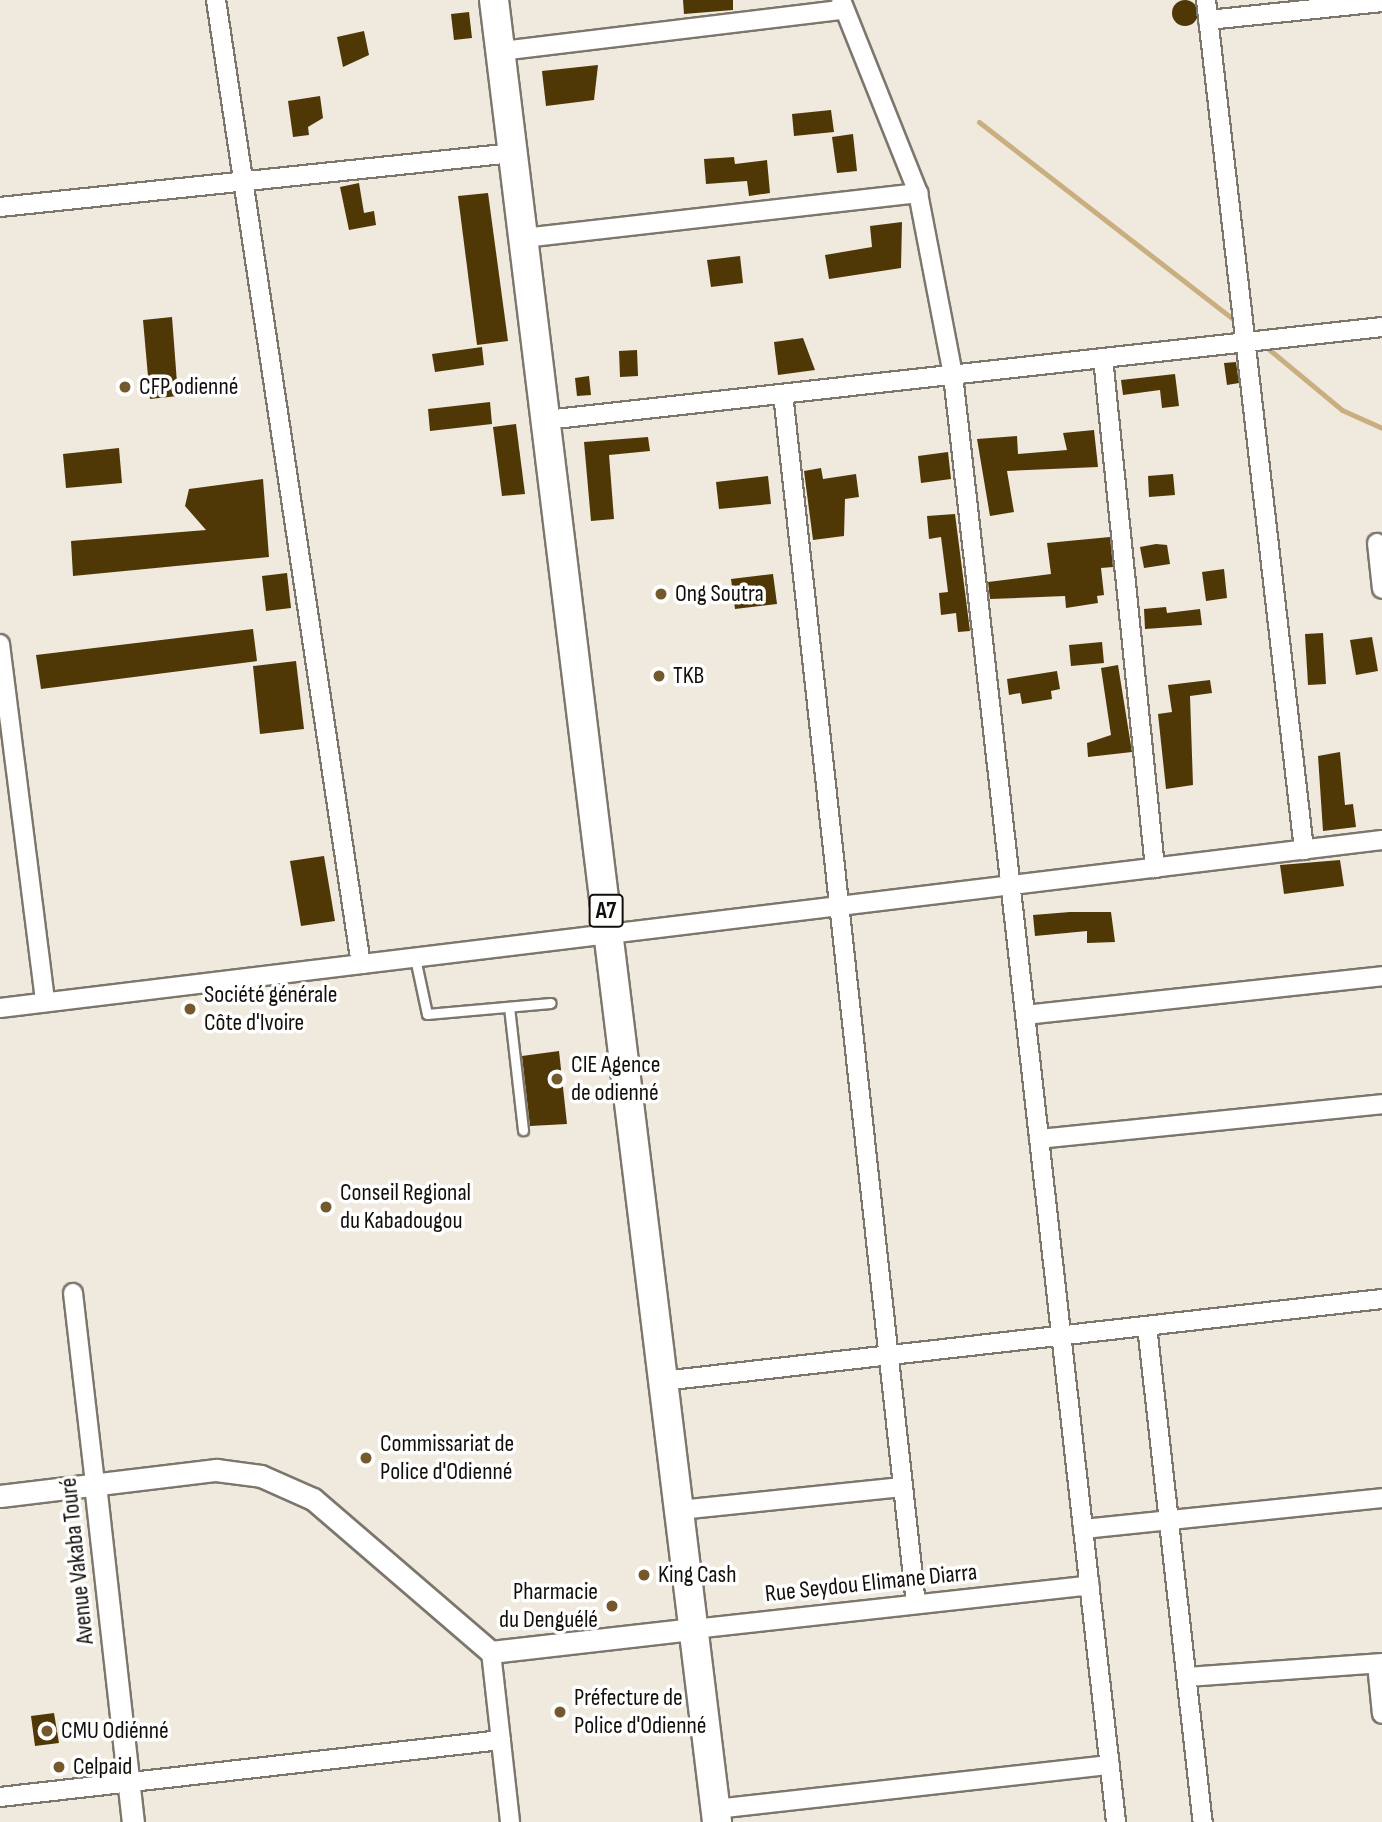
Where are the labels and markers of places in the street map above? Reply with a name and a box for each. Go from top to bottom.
place label: CFP odienné [139,373,238,401]
marker: CFP odienné [117,379,133,395]
place label: Ong Soutra [675,580,764,608]
marker: Ong Soutra [653,586,669,602]
place label: TKB [673,662,704,690]
marker: TKB [651,668,667,684]
place label: Société générale Côte d'Ivoire [204,981,337,1037]
marker: Société générale Côte d'Ivoire [182,1001,198,1017]
place label: CIE Agence de odienné [571,1051,660,1107]
marker: CIE Agence de odienné [549,1071,565,1087]
place label: Conseil Regional du Kabadougou [340,1179,471,1235]
marker: Conseil Regional du Kabadougou [318,1199,334,1215]
place label: Commissariat de Police d'Odienné [380,1430,514,1486]
marker: Commissariat de Police d'Odienné [358,1450,374,1466]
place label: King Cash [658,1561,736,1589]
marker: King Cash [636,1567,652,1583]
place label: Pharmacie du Denguélé [499,1578,598,1634]
marker: Pharmacie du Denguélé [604,1598,620,1614]
place label: Préfecture de Police d'Odienné [574,1684,706,1740]
marker: Préfecture de Police d'Odienné [552,1704,568,1720]
place label: CMU Odiénné [61,1717,169,1745]
marker: CMU Odiénné [39,1723,55,1739]
place label: Celpaid [73,1753,132,1781]
marker: Celpaid [51,1759,67,1775]

